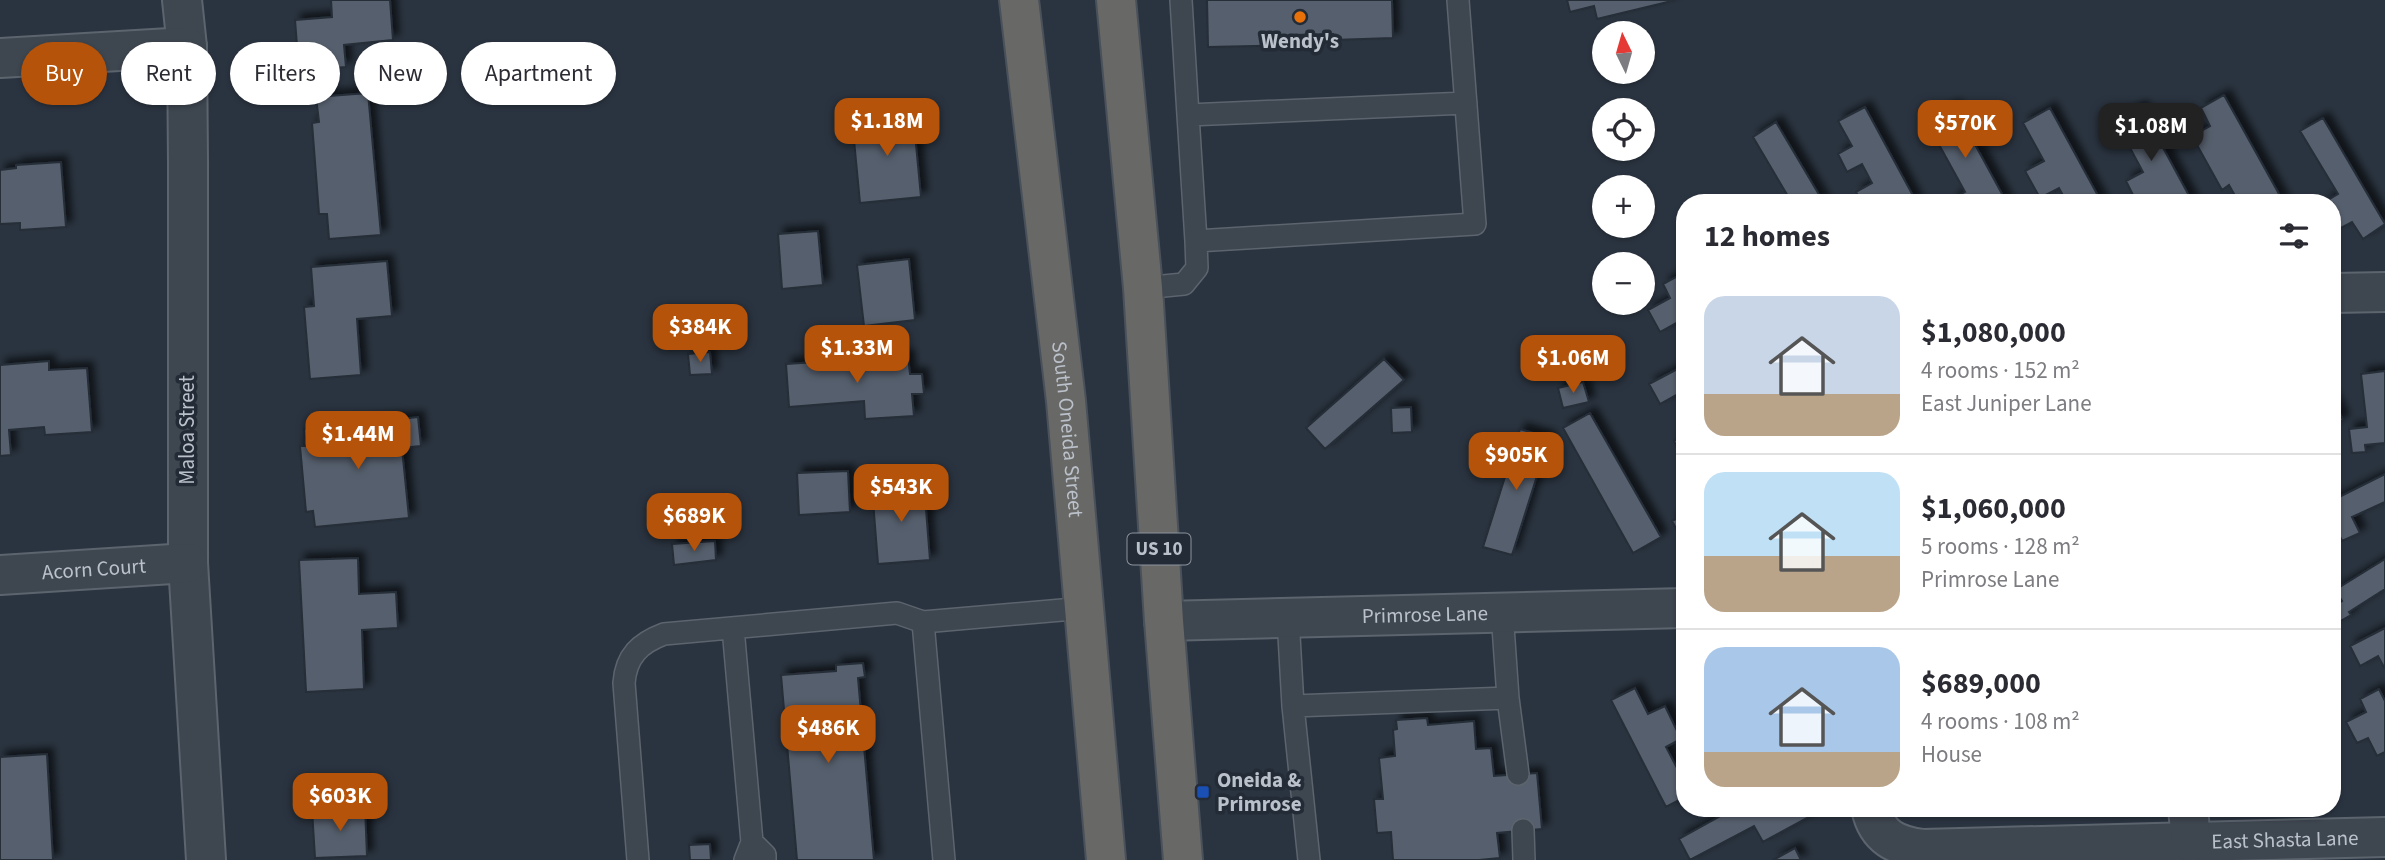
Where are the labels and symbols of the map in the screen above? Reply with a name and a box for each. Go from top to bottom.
marker: Wendy's [1292,9,1308,25]
north arrow [1592,21,1656,84]
place label: Wendy's [1261,26,1339,56]
pin: $1.18M [830,99,944,158]
pin: $570K [1916,100,2014,160]
pin: $1.08M [2094,104,2208,163]
pin: $384K [651,304,749,364]
pin: $1.33M [800,326,914,385]
pin: $1.06M [1516,336,1630,395]
street label: South Oneida Street [1044,339,1091,519]
street label: Maloa Street [172,375,202,485]
pin: $1.44M [301,412,415,471]
pin: $905K [1467,433,1565,492]
pin: $543K [852,464,950,524]
pin: $689K [645,494,743,553]
road number: US 10 [1128,534,1190,564]
street label: Acorn Court [41,551,147,587]
street label: Primrose Lane [1361,598,1488,631]
pin: $486K [779,706,877,765]
place label: Oneida & Primrose [1217,765,1302,819]
pin: $603K [291,774,389,833]
marker: Oneida & Primrose [1195,784,1211,800]
street label: East Shasta Lane [2211,823,2359,857]

